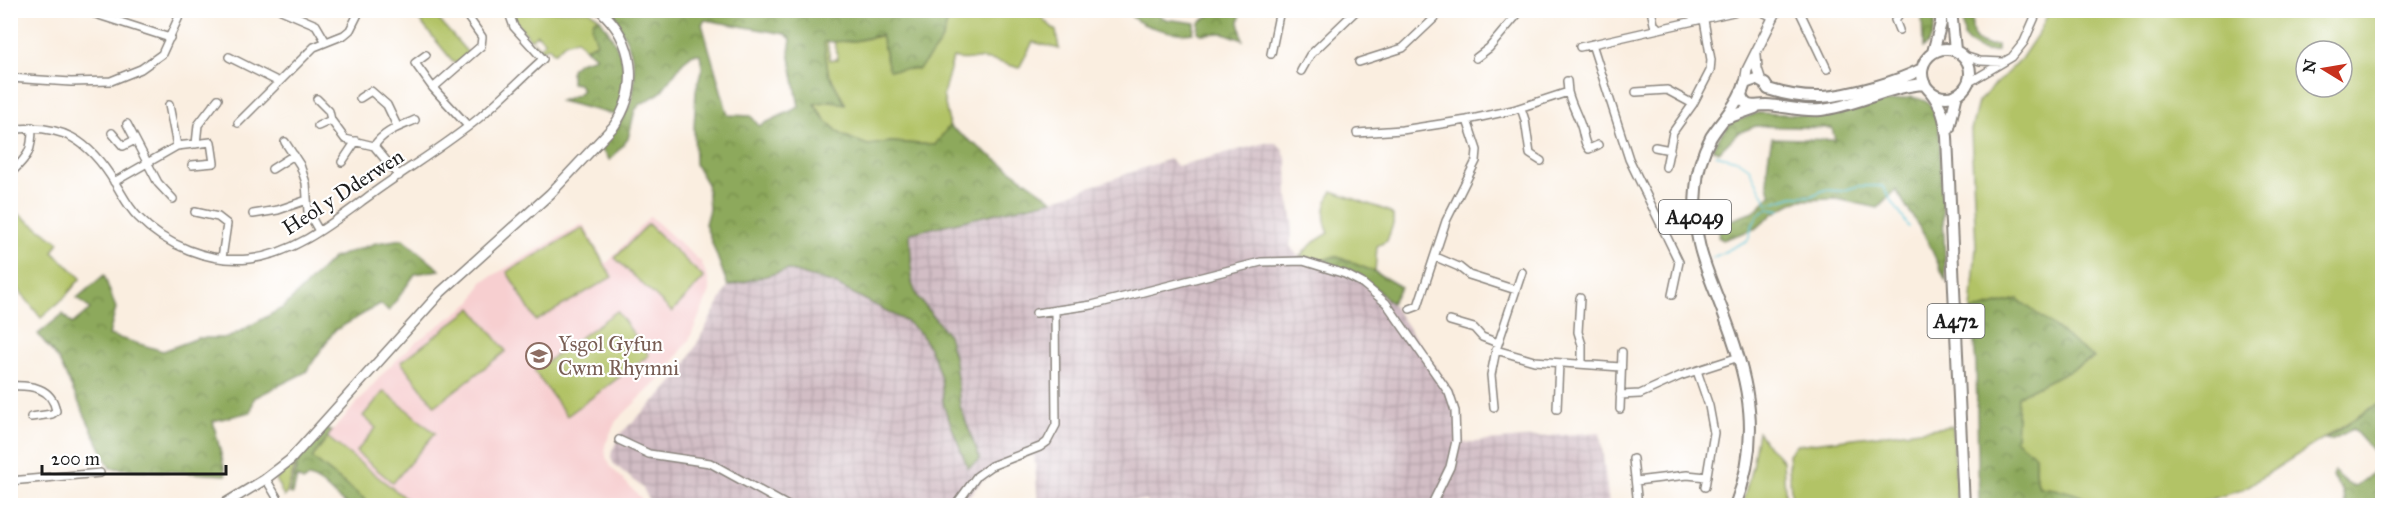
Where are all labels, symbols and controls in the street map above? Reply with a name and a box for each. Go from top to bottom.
north arrow [2294,39,2354,99]
text: N [2299,57,2320,75]
street label: Heol y Dderwen [277,143,409,241]
road number: A4049 [1659,200,1731,234]
road number: A472 [1928,304,1984,338]
place label: Ysgol Gyfun Cwm Rhymni [558,331,679,381]
school or university icon: Ysgol Gyfun Cwm Rhymni [524,341,554,371]
scale bar [42,438,226,476]
text: 200 m [51,448,100,470]

